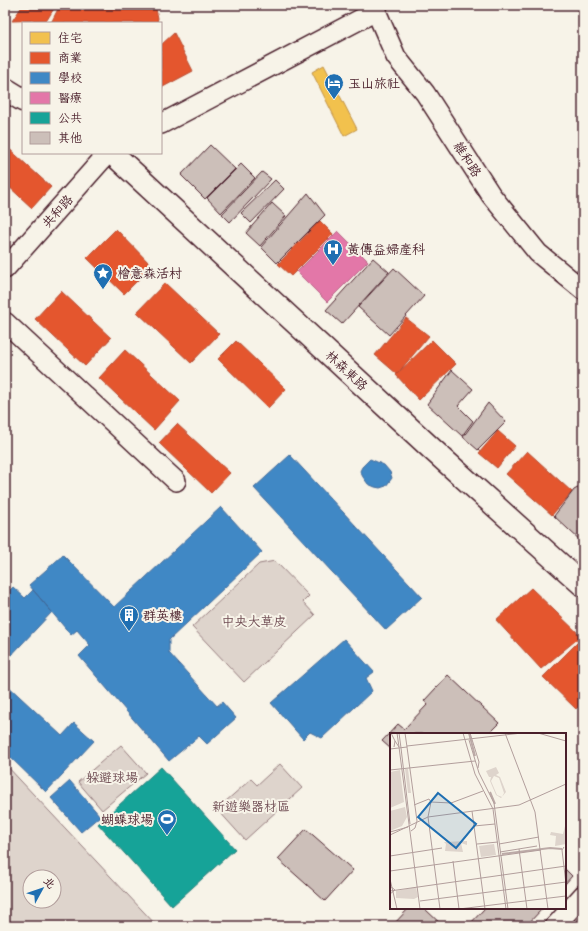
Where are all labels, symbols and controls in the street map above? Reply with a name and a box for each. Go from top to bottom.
legend [22,22,162,154]
text: 住宅 [58,31,82,45]
text: 商業 [58,51,82,65]
text: 學校 [58,71,82,85]
hotel icon: 玉山旅社 [323,72,345,100]
place label: 玉山旅社 [348,76,400,91]
text: 醫療 [58,91,82,105]
text: 公共 [58,111,82,125]
text: 其他 [58,131,82,145]
street label: 維和路 [451,139,484,180]
street label: 共和路 [39,192,76,231]
hospital icon: 黃傳益婦產科 [322,238,344,266]
place label: 黃傳益婦產科 [347,242,426,257]
place icon: 檜意森活村 [92,262,114,290]
place label: 檜意森活村 [117,266,182,281]
street label: 林森東路 [323,347,371,394]
building icon: 群英樓 [118,604,140,632]
place label: 群英樓 [143,608,182,623]
park label: 中央大草皮 [221,614,287,629]
inset map [390,733,566,909]
park label: 躲避球場 [86,770,138,785]
park label: 新遊樂器材區 [212,799,290,814]
sports icon: 蝴蝶球場 [156,808,178,836]
place label: 蝴蝶球場 [101,812,153,827]
north arrow [22,869,62,909]
text: 北 [41,875,58,891]

